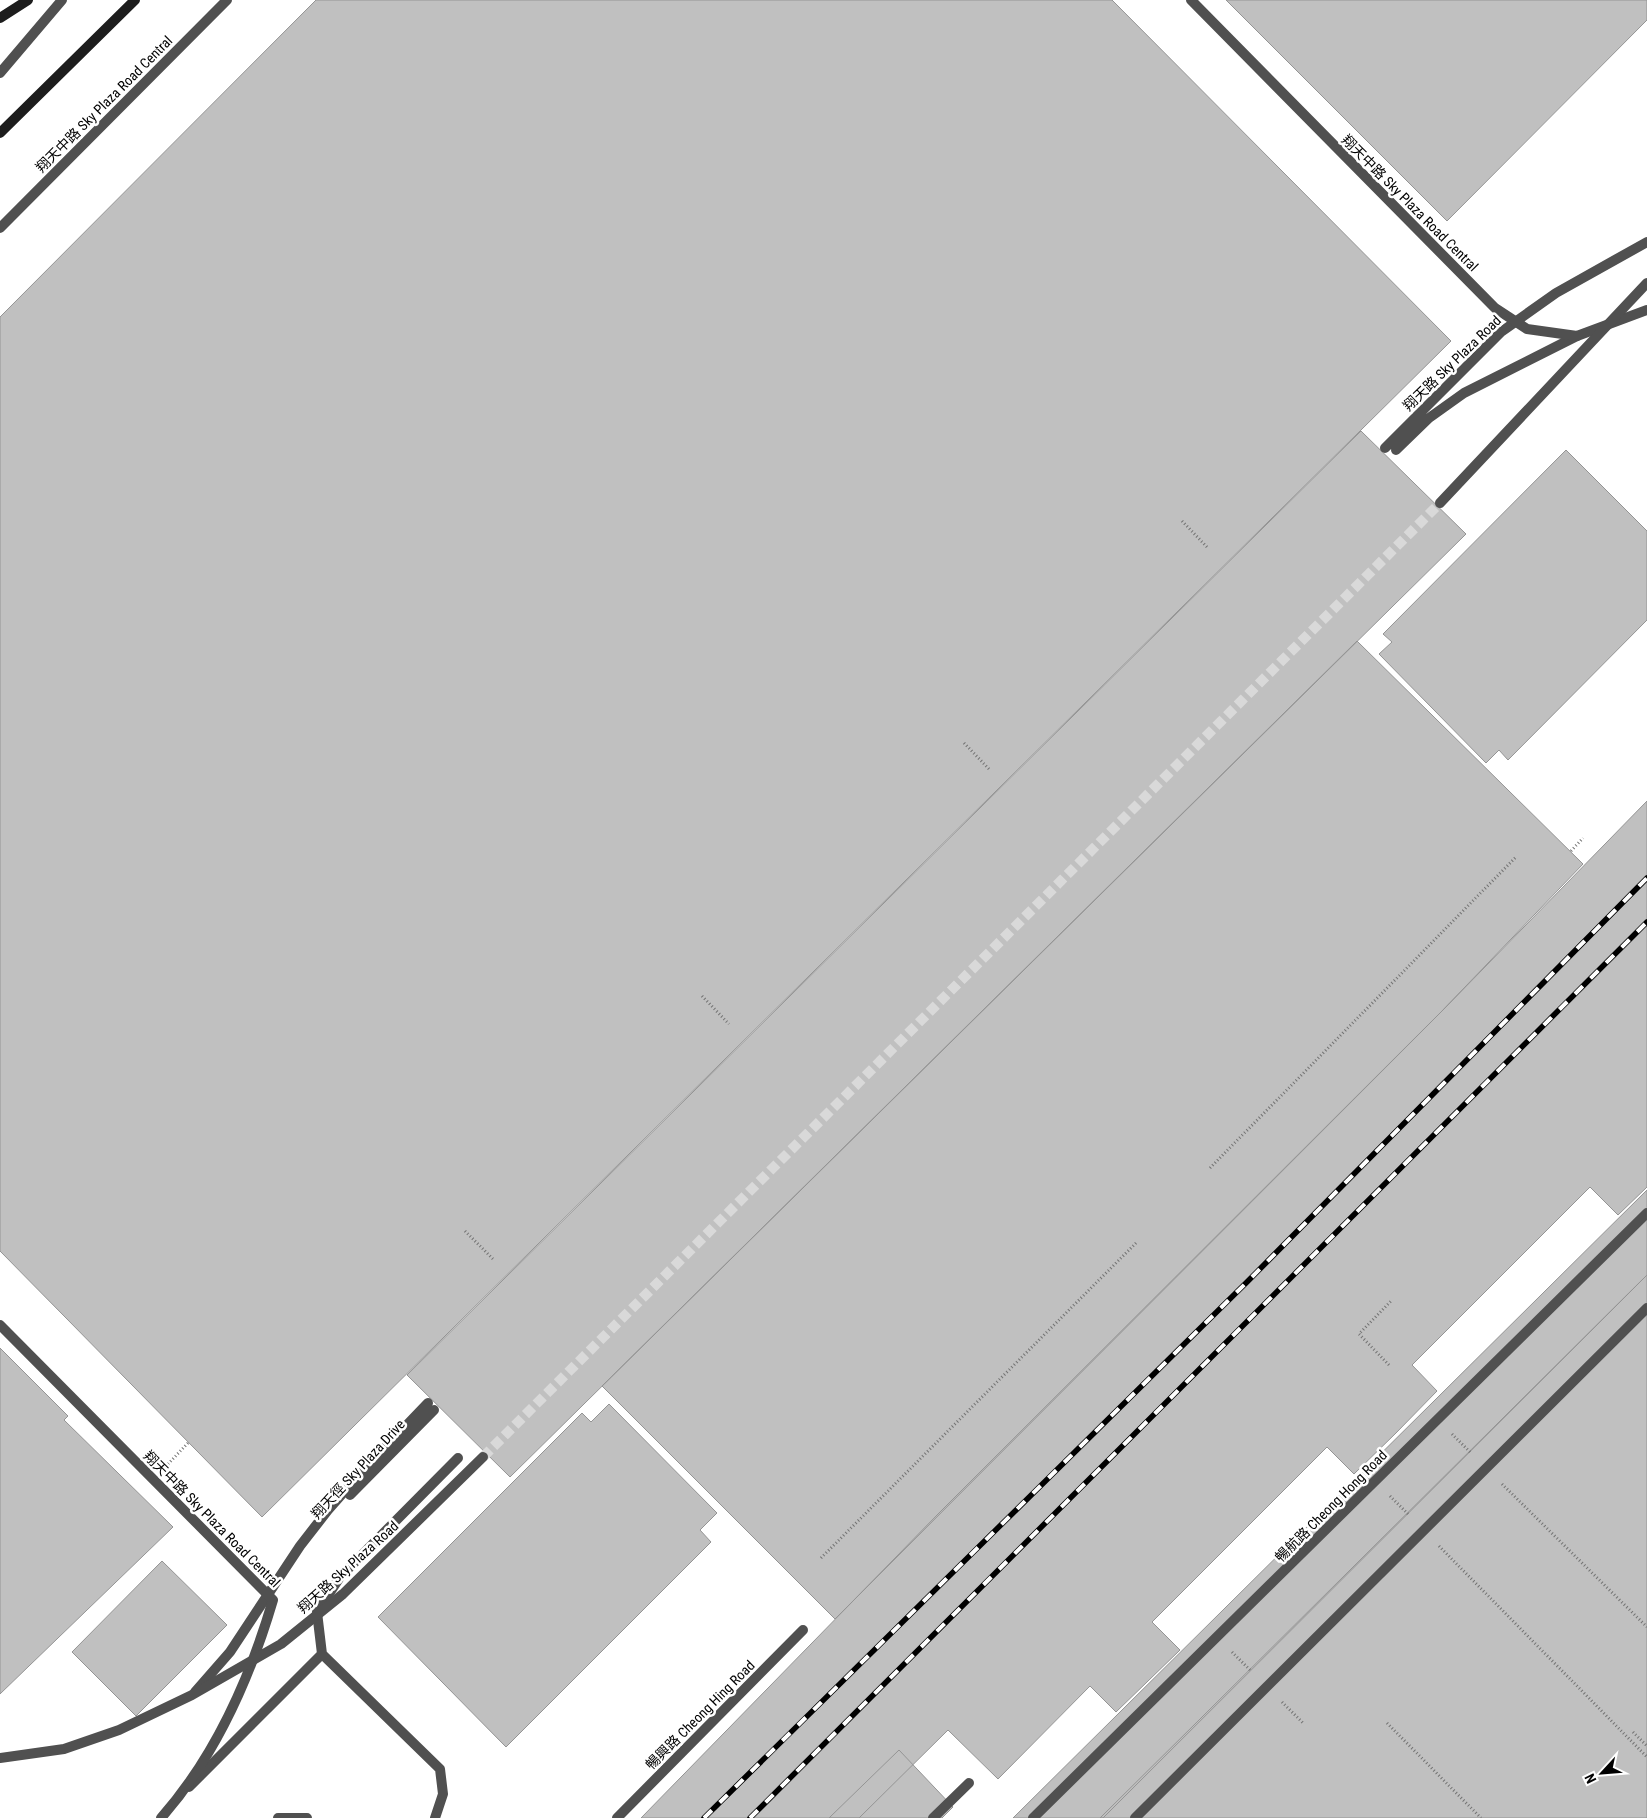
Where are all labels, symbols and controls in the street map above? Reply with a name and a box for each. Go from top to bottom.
street label: 翔天中路 Sky Plaza Road Central [32,32,176,176]
street label: 翔天中路 Sky Plaza Road Central [1338,131,1482,275]
street label: 翔天路 Sky Plaza Road [1400,312,1504,414]
street label: 翔天徑 Sky Plaza Drive [308,1416,408,1522]
street label: 翔天中路 Sky Plaza Road Central [140,1447,284,1591]
street label: 暢航路 Cheong Hong Road [1272,1447,1390,1565]
street label: 翔天路 Sky Plaza Road [294,1518,402,1616]
street label: 暢興路 Cheong Hing Road [642,1657,758,1773]
north arrow [1577,1748,1627,1798]
text: N [1581,1771,1599,1786]

